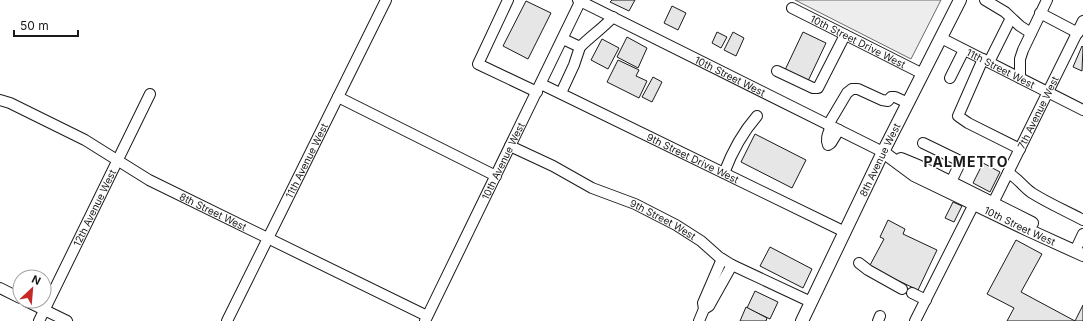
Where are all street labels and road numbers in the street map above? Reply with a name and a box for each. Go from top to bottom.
street label: 10th Street Drive West [808,12,908,71]
street label: 11th Street West [965,46,1038,91]
street label: 10th Street West [693,53,768,99]
street label: 7th Avenue West [1015,74,1061,151]
street label: 10th Avenue West [479,120,527,201]
street label: 8th Avenue West [857,120,903,198]
street label: 11th Avenue West [283,121,330,200]
street label: 9th Street Drive West [645,130,742,186]
street label: 12th Avenue West [71,167,119,248]
street label: 8th Street West [178,190,249,233]
street label: 9th Street West [629,197,699,243]
street label: 10th Street West [982,204,1058,248]

